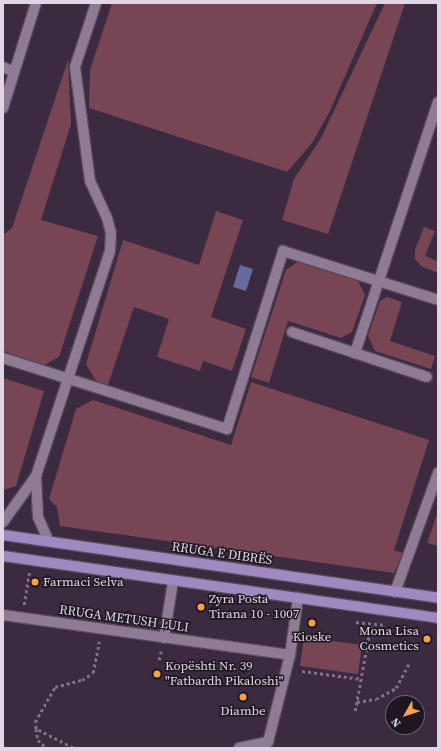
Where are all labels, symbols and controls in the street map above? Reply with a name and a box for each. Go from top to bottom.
street label: RRUGA E DIBRËS [171,539,273,569]
place label: Farmaci Selva [43,574,123,590]
marker: Farmaci Selva [30,577,40,587]
place label: Zyra Posta Tirana 10 - 1007 [209,592,299,623]
street label: RRUGA METUSH LULI [58,602,190,636]
marker: Zyra Posta Tirana 10 - 1007 [196,602,206,612]
marker: Kioske [307,618,317,628]
place label: Mona Lisa Cosmetics [359,624,419,655]
place label: Kioske [293,629,331,645]
marker: Mona Lisa Cosmetics [422,634,432,644]
place label: Kopështi Nr. 39 "Fatbardh Pikaloshi" [165,659,283,690]
marker: Kopështi Nr. 39 "Fatbardh Pikaloshi" [152,669,162,679]
marker: Diambe [238,692,248,702]
north arrow [385,695,425,735]
place label: Diambe [220,703,266,719]
text: N [388,714,404,730]

